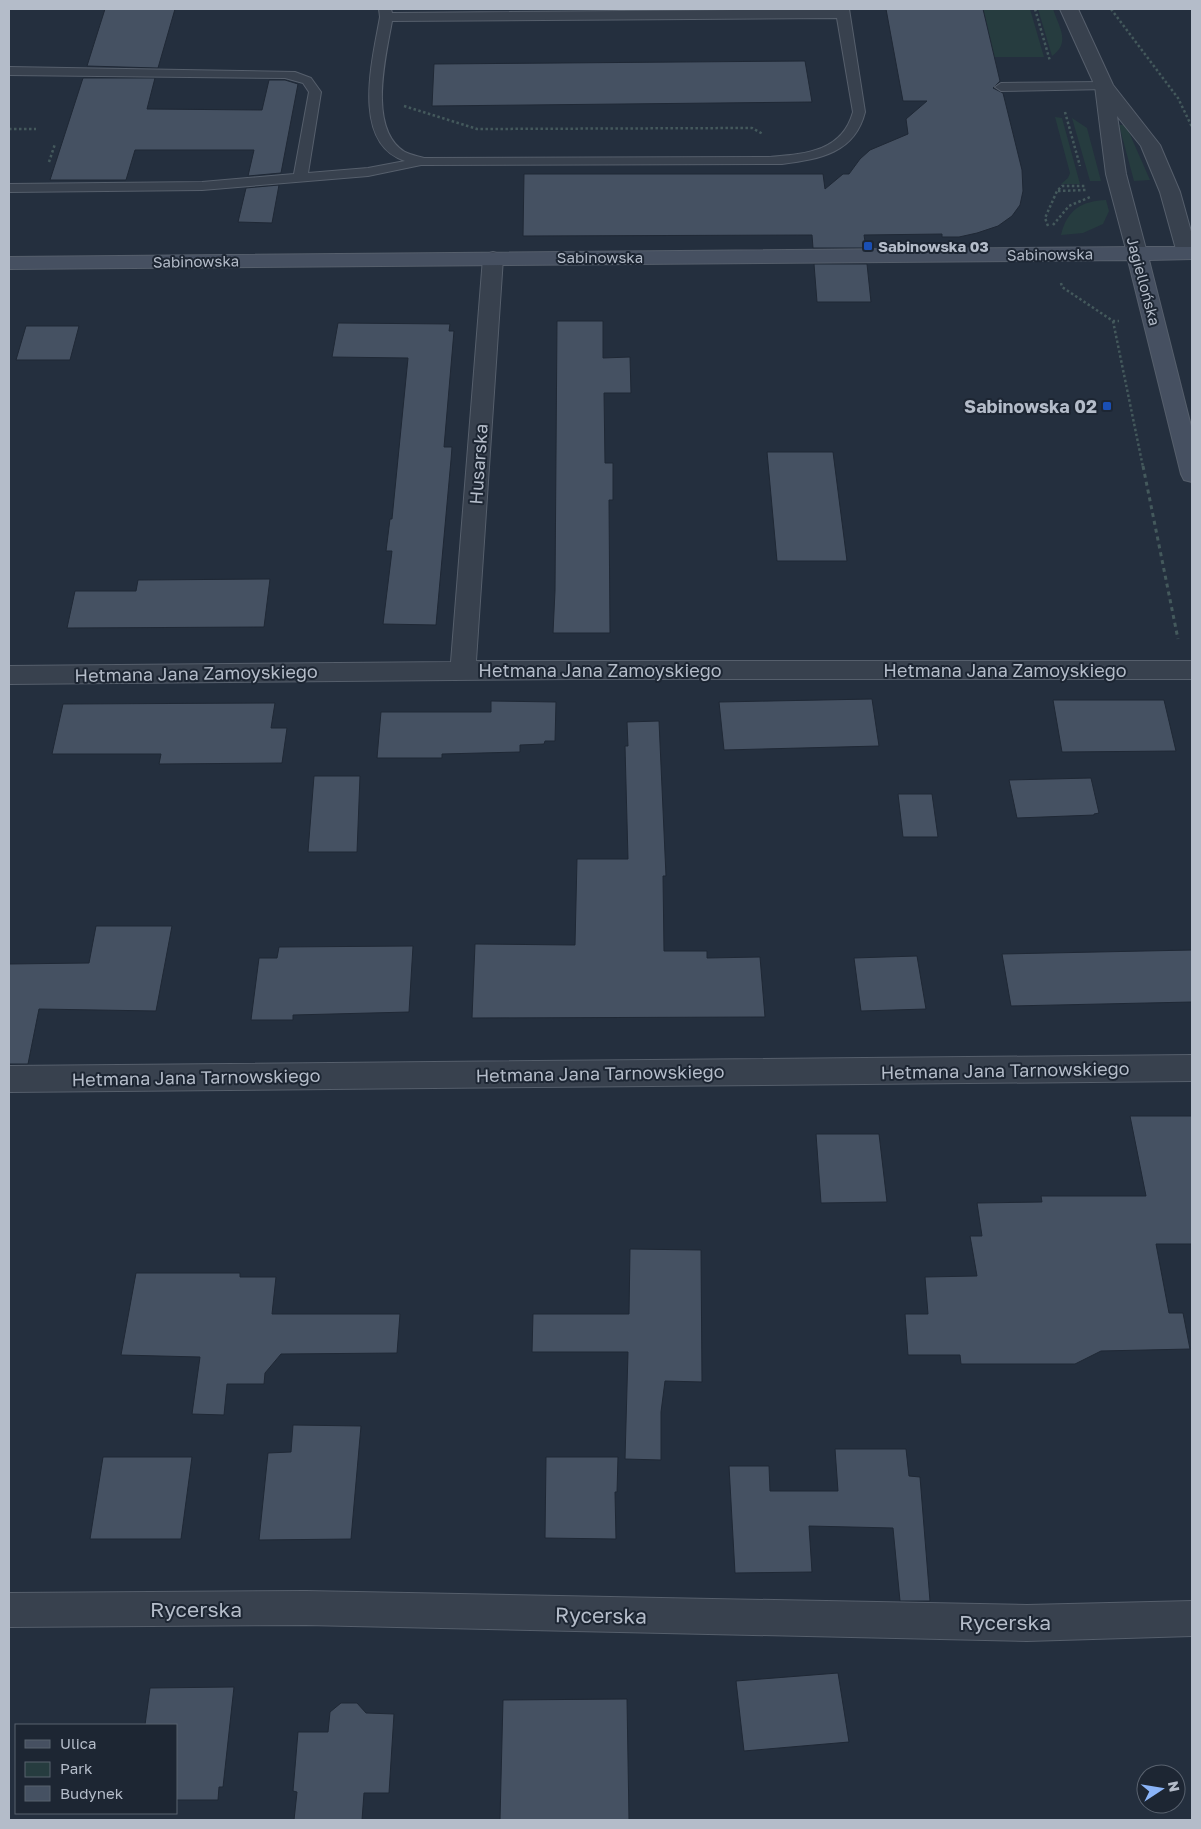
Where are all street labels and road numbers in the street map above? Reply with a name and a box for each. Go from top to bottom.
street label: Jagiellońska [1124,235,1164,327]
street label: Sabinowska [1007,244,1093,264]
street label: Sabinowska [557,248,643,266]
street label: Sabinowska [153,251,239,271]
street label: Husarska [464,423,492,505]
street label: Hetmana Jana Zamoyskiego [478,659,722,681]
street label: Hetmana Jana Zamoyskiego [883,659,1127,681]
street label: Hetmana Jana Zamoyskiego [74,660,318,686]
street label: Hetmana Jana Tarnowskiego [880,1057,1130,1083]
street label: Hetmana Jana Tarnowskiego [475,1060,725,1086]
street label: Hetmana Jana Tarnowskiego [71,1064,321,1090]
street label: Rycerska [150,1596,242,1622]
street label: Rycerska [555,1601,647,1629]
street label: Rycerska [959,1609,1051,1635]

